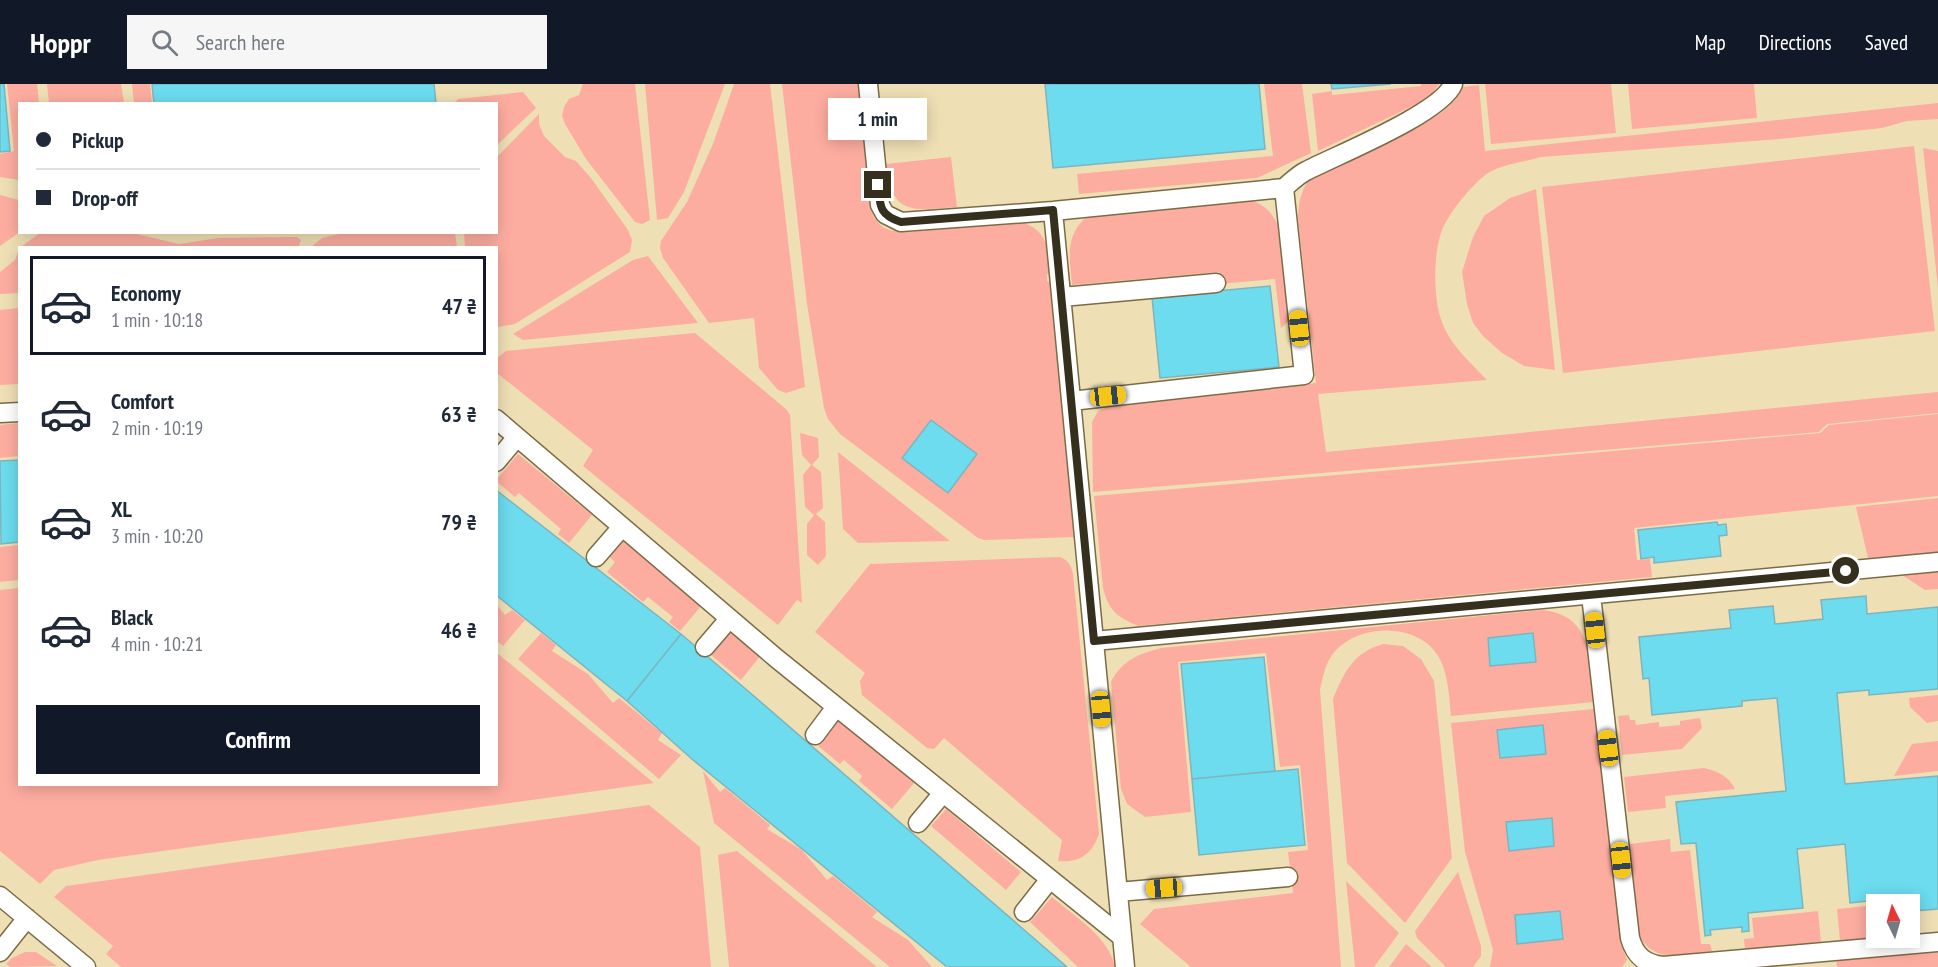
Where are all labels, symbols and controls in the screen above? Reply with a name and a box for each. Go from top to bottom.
search box [127,15,547,69]
text: Hoppr [30,24,91,61]
icon: search [148,26,181,59]
text: Search here [196,28,285,56]
text: Map [1695,29,1726,56]
text: Directions [1759,29,1832,56]
text: Saved [1865,29,1908,56]
callout: 1 min [828,98,928,140]
text: 1 min [857,106,898,132]
text: Pickup [72,126,124,154]
route end [864,171,891,198]
text: Drop-off [72,184,138,212]
icon: car [39,279,93,333]
text: Economy [111,279,181,307]
text: 47 ₴ [442,292,477,320]
text: 1 min · 10:18 [111,307,203,333]
car [1288,309,1310,347]
car [1089,385,1127,407]
icon: car [39,387,93,441]
text: Comfort [111,387,174,415]
text: 63 ₴ [441,400,477,428]
text: 2 min · 10:19 [111,415,203,441]
icon: car [39,495,93,549]
text: XL [111,495,132,523]
text: 79 ₴ [441,508,477,536]
text: 3 min · 10:20 [111,523,203,549]
route start [1832,557,1859,584]
icon: car [39,603,93,657]
text: Black [111,603,153,631]
car [1584,611,1606,649]
text: 46 ₴ [441,616,477,644]
text: 4 min · 10:21 [111,631,203,657]
car [1090,690,1112,728]
button: Confirm [36,705,480,774]
car [1597,729,1619,767]
car [1610,841,1632,879]
car [1145,878,1183,898]
north arrow [1866,894,1920,948]
map controls [1866,894,1920,948]

